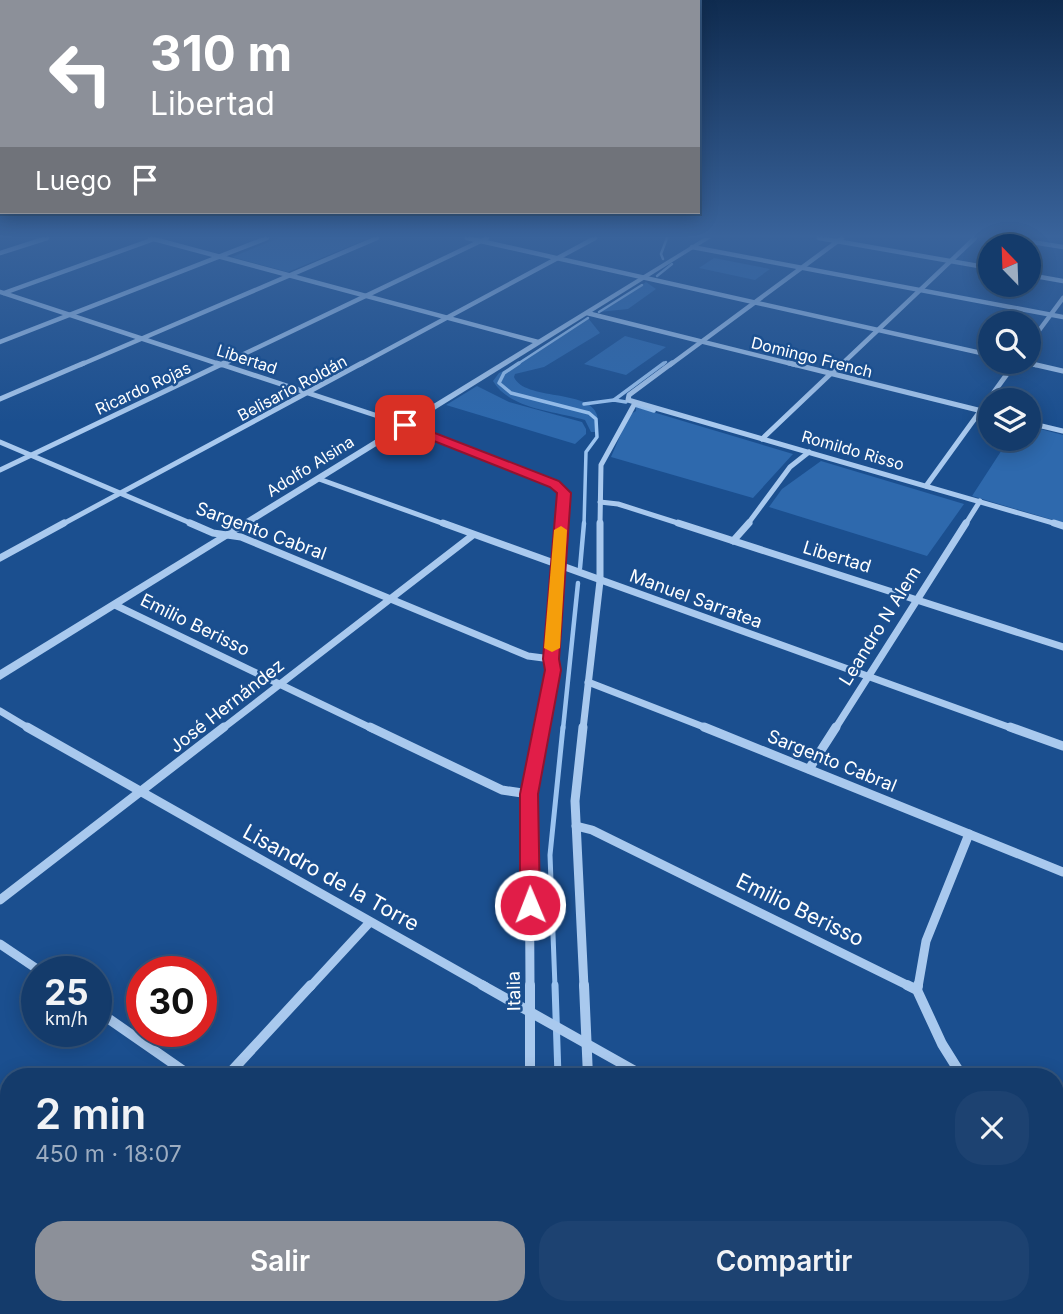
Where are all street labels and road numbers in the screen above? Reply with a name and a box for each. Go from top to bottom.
street label: Domingo French [749,332,875,382]
street label: Libertad [214,340,280,378]
street label: Belisario Roldán [234,351,350,425]
street label: Ricardo Rojas [92,357,194,419]
street label: Romildo Risso [799,426,907,474]
street label: Adolfo Alsina [262,431,358,501]
street label: Sargento Cabral [193,497,329,564]
street label: Libertad [801,536,874,577]
street label: Leandro N Alem [834,562,925,689]
street label: Manuel Sarratea [627,565,765,632]
street label: Emilio Berisso [137,589,253,660]
street label: José Hernández [165,654,288,757]
street label: Sargento Cabral [765,725,900,796]
street label: Lisandro de la Torre [239,819,424,936]
street label: Emilio Berisso [732,868,868,951]
street label: Italia [503,971,524,1011]

